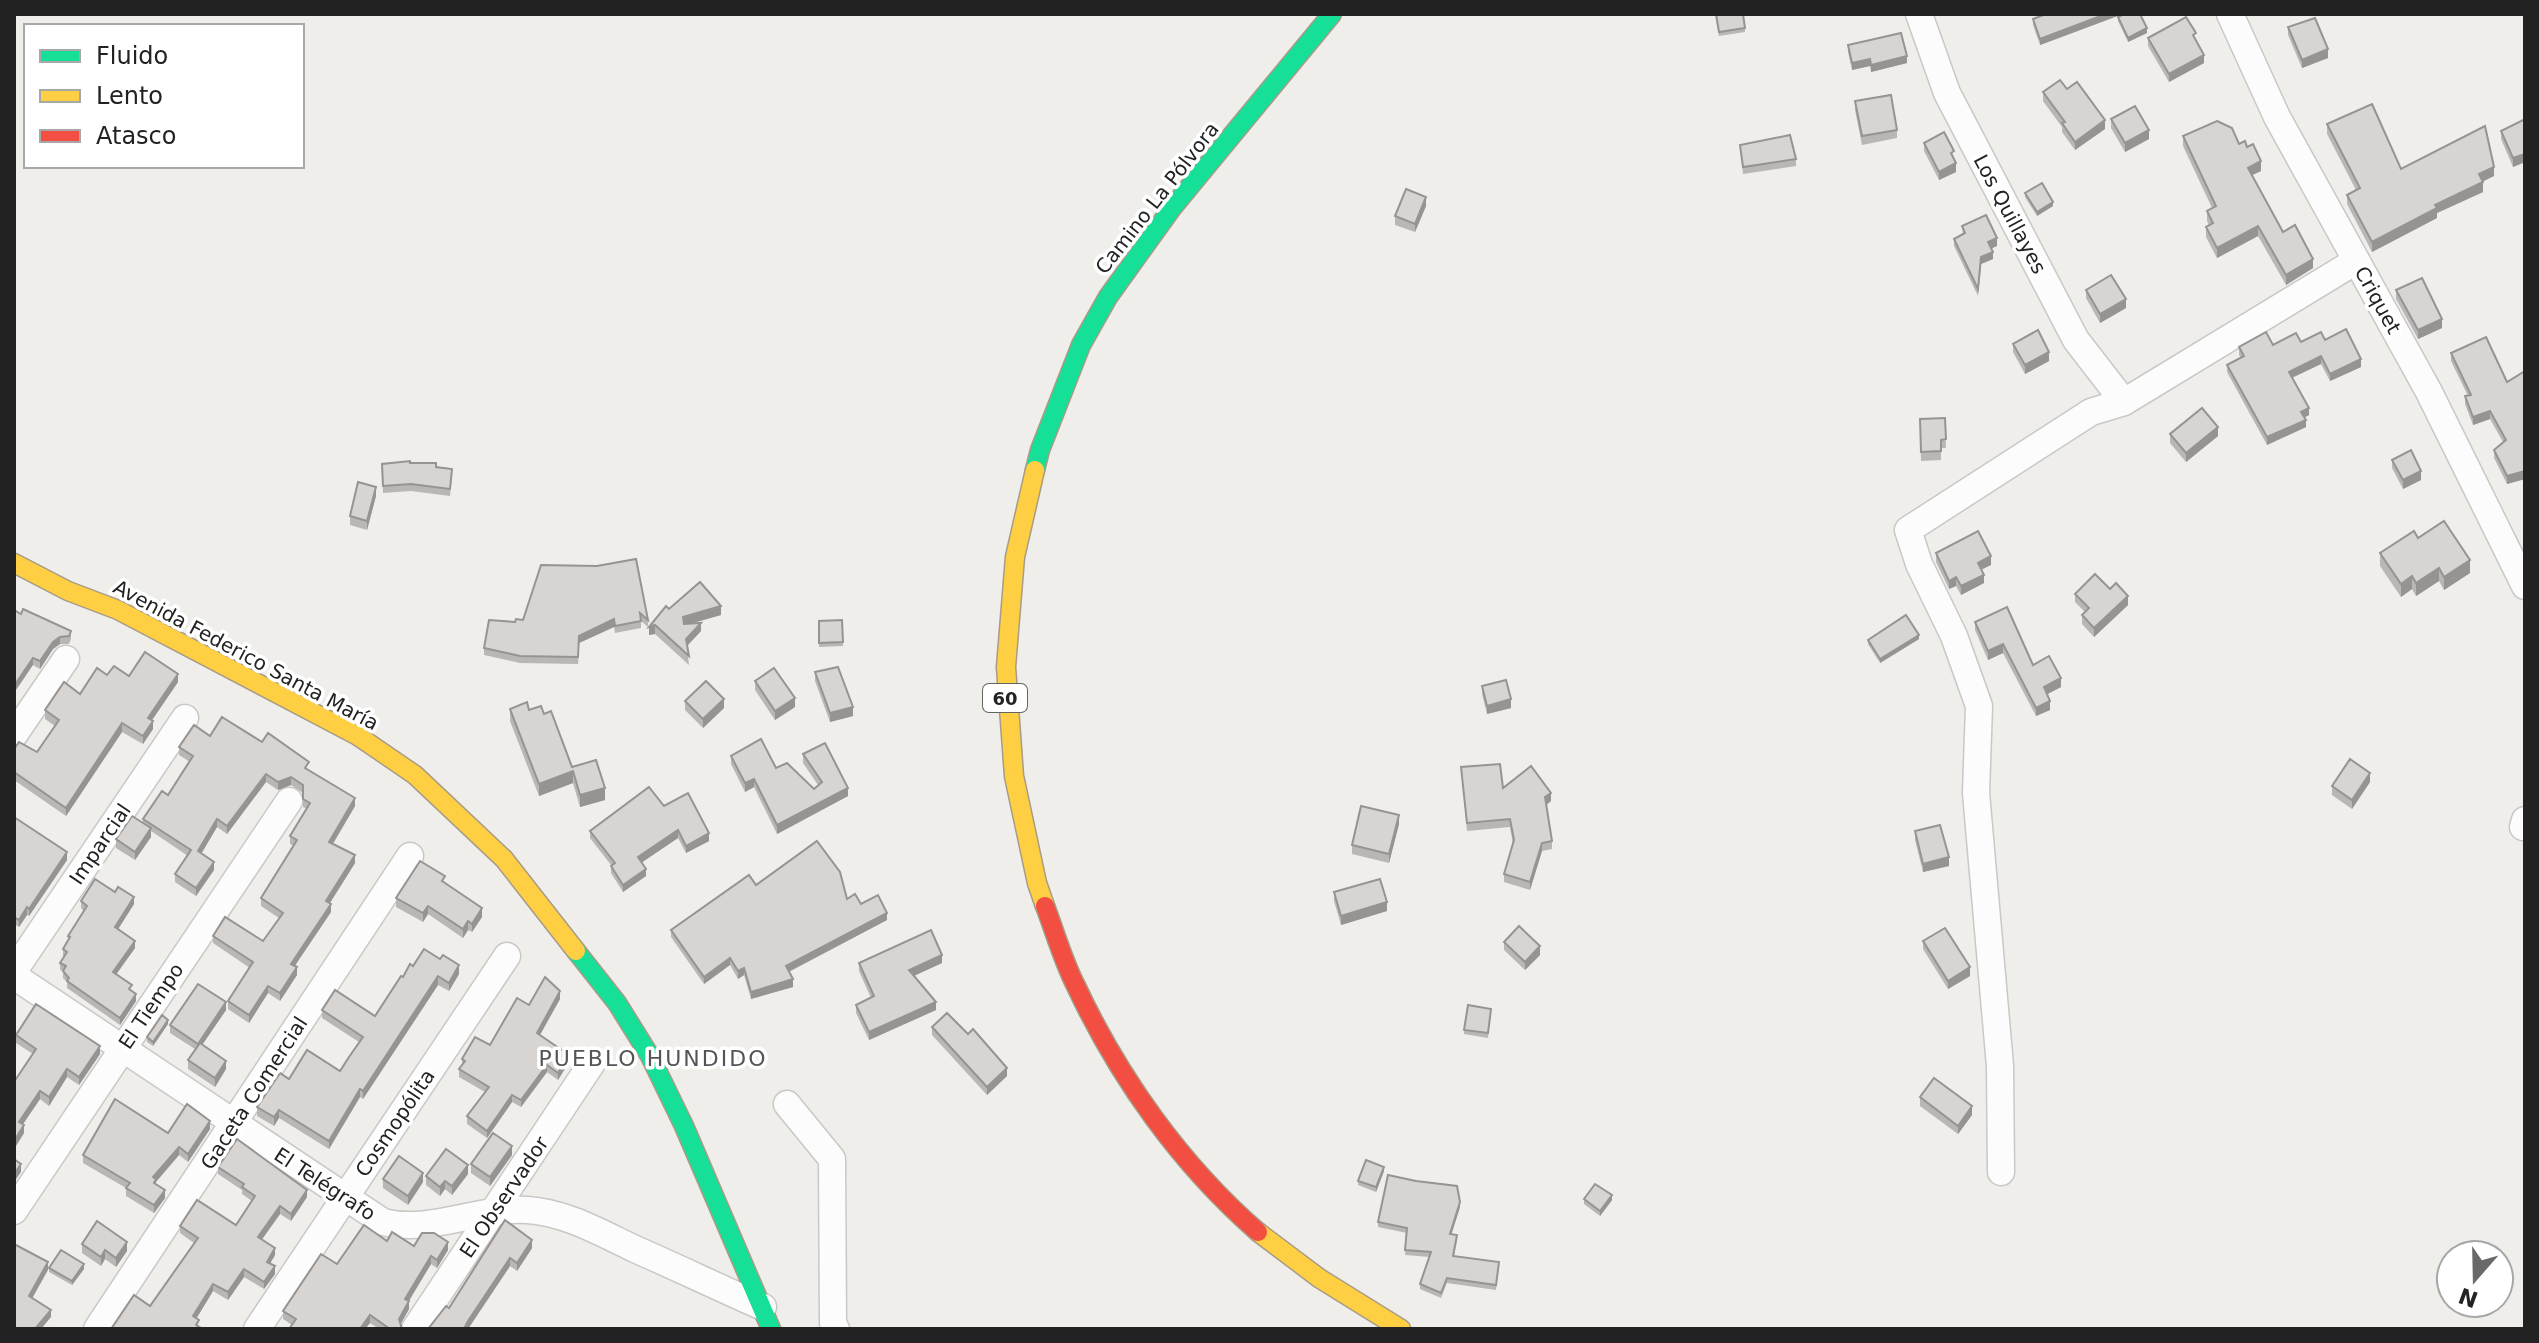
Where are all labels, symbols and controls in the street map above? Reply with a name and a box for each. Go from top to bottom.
legend [24,24,304,168]
text: Fluido [96,42,168,70]
text: Lento [96,82,163,110]
street label: Camino La Pólvora [1090,117,1224,279]
text: Atasco [96,122,177,150]
street label: Los Quillayes [1968,150,2052,278]
street label: Criquet [2350,262,2406,338]
street label: Avenida Federico Santa María [109,575,383,735]
road number: 60 [983,684,1027,712]
street label: Imparcial [64,799,136,889]
street label: El Tiempo [114,958,188,1054]
street label: Gaceta Comercial [196,1012,312,1174]
district label: PUEBLO HUNDIDO [539,1046,767,1071]
street label: Cosmopólita [350,1065,440,1181]
street label: El Observador [455,1131,554,1262]
street label: El Telégrafo [270,1142,380,1226]
north arrow [2435,1239,2515,1319]
text: N [2455,1282,2481,1312]

